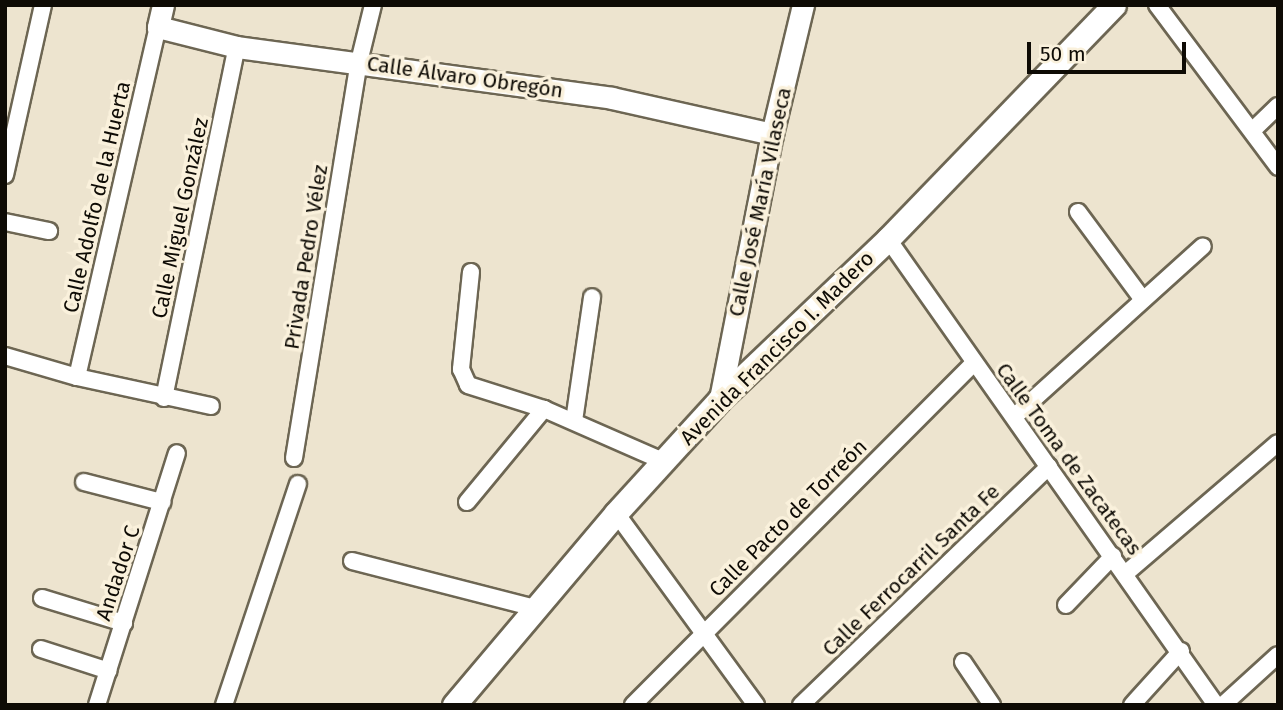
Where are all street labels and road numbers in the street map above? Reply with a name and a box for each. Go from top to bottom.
street label: Calle Álvaro Obregón [365,51,565,103]
street label: Calle Adolfo de la Huerta [58,79,136,315]
street label: Calle José María Vilaseca [723,85,797,319]
street label: Calle Miguel González [146,115,214,321]
street label: Privada Pedro Vélez [279,163,333,351]
street label: Avenida Francisco I. Madero [675,246,879,450]
street label: Calle Toma de Zacatecas [991,358,1147,560]
street label: Calle Pacto de Torreón [704,434,872,602]
street label: Calle Ferrocarril Santa Fe [817,479,1005,661]
street label: Andador C [91,522,145,624]

